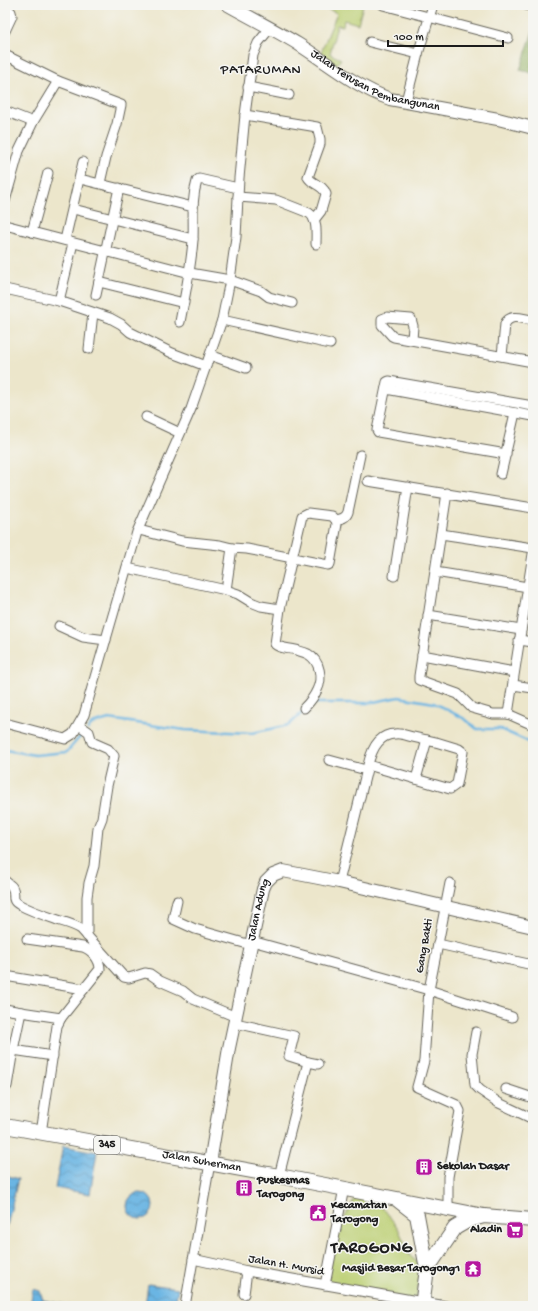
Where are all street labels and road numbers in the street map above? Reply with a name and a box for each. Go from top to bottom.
street label: Jalan Terusan Pembangunan [307,47,441,115]
street label: Jalan Adung [245,876,274,942]
street label: Gang Bakti [413,917,437,974]
road number: 345 [94,1136,120,1154]
street label: Jalan Suherman [161,1148,243,1176]
street label: Jalan H. Mursid [247,1252,326,1280]

